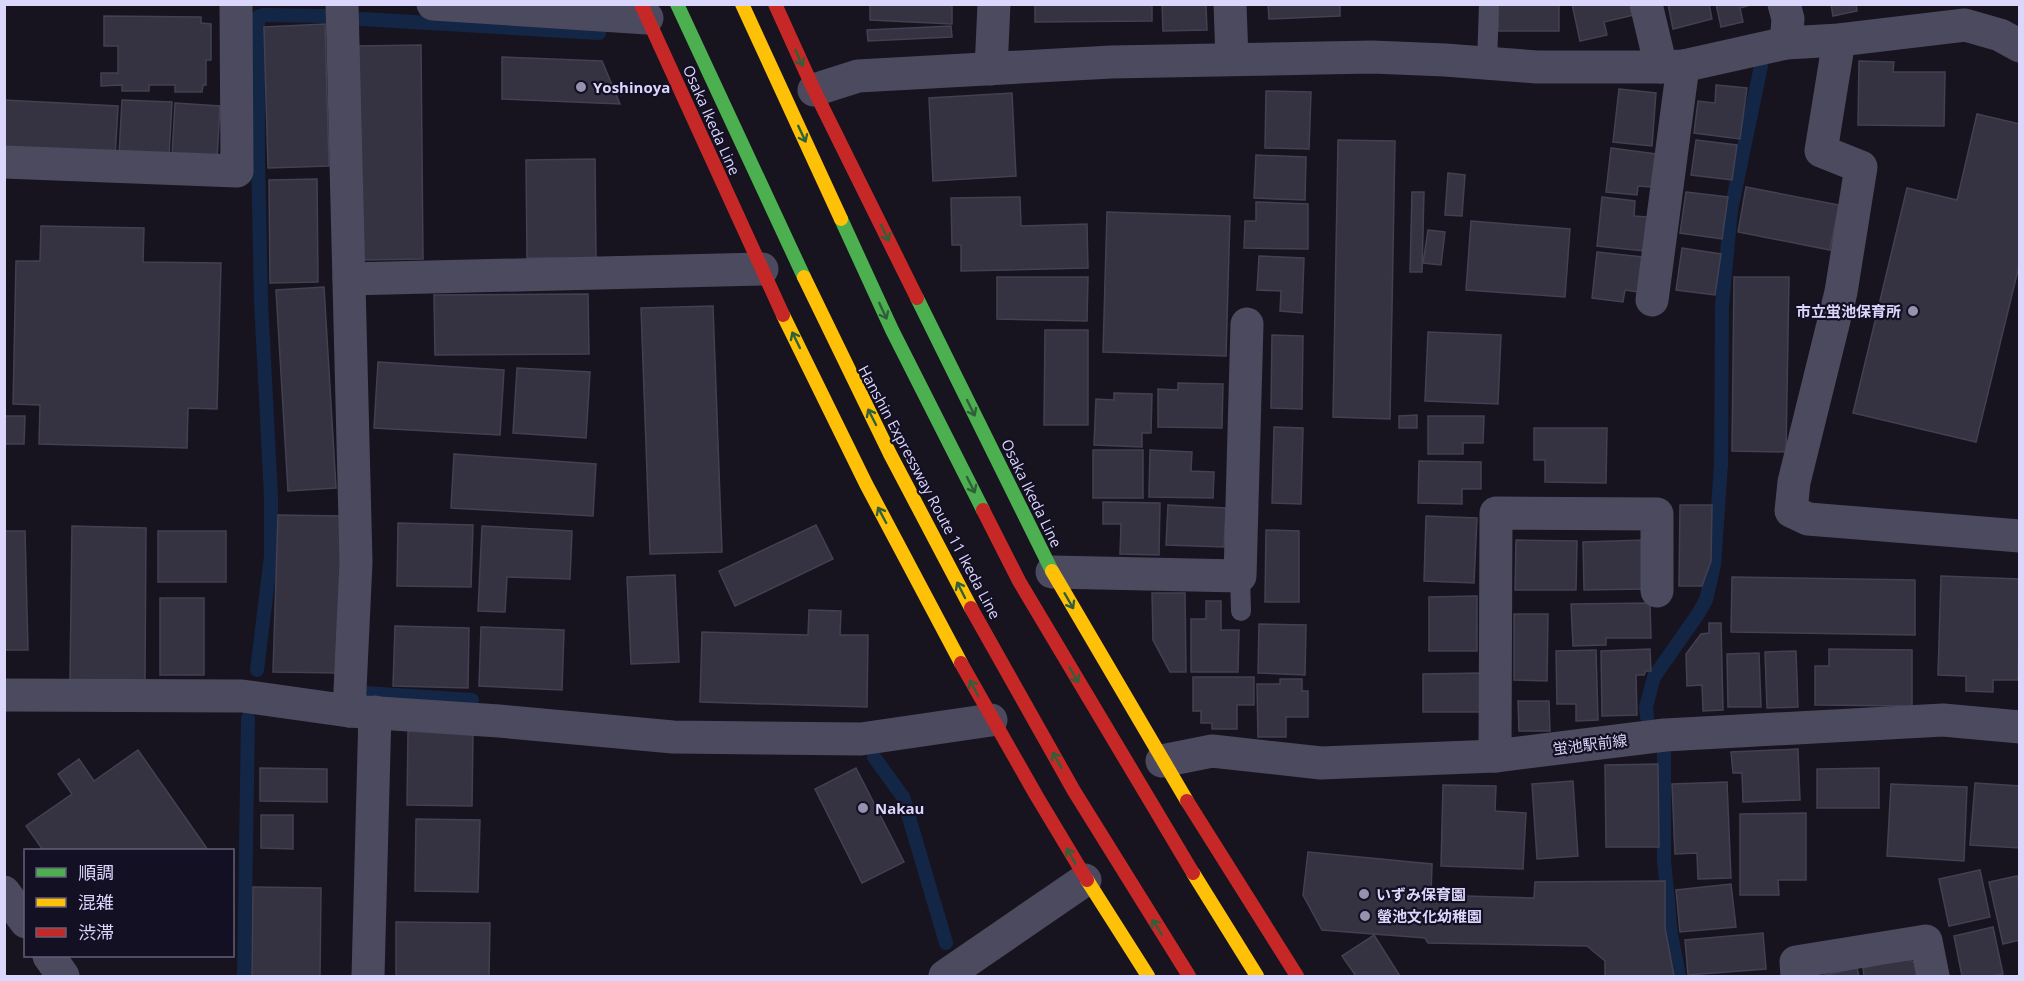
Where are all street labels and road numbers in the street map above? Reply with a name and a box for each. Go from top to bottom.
street label: Osaka Ikeda Line [679,62,745,178]
street label: Hanshin Expressway Route 11 Ikeda Line [854,362,1006,622]
street label: Osaka Ikeda Line [997,435,1067,551]
street label: 蛍池駅前線 [1552,730,1628,758]

